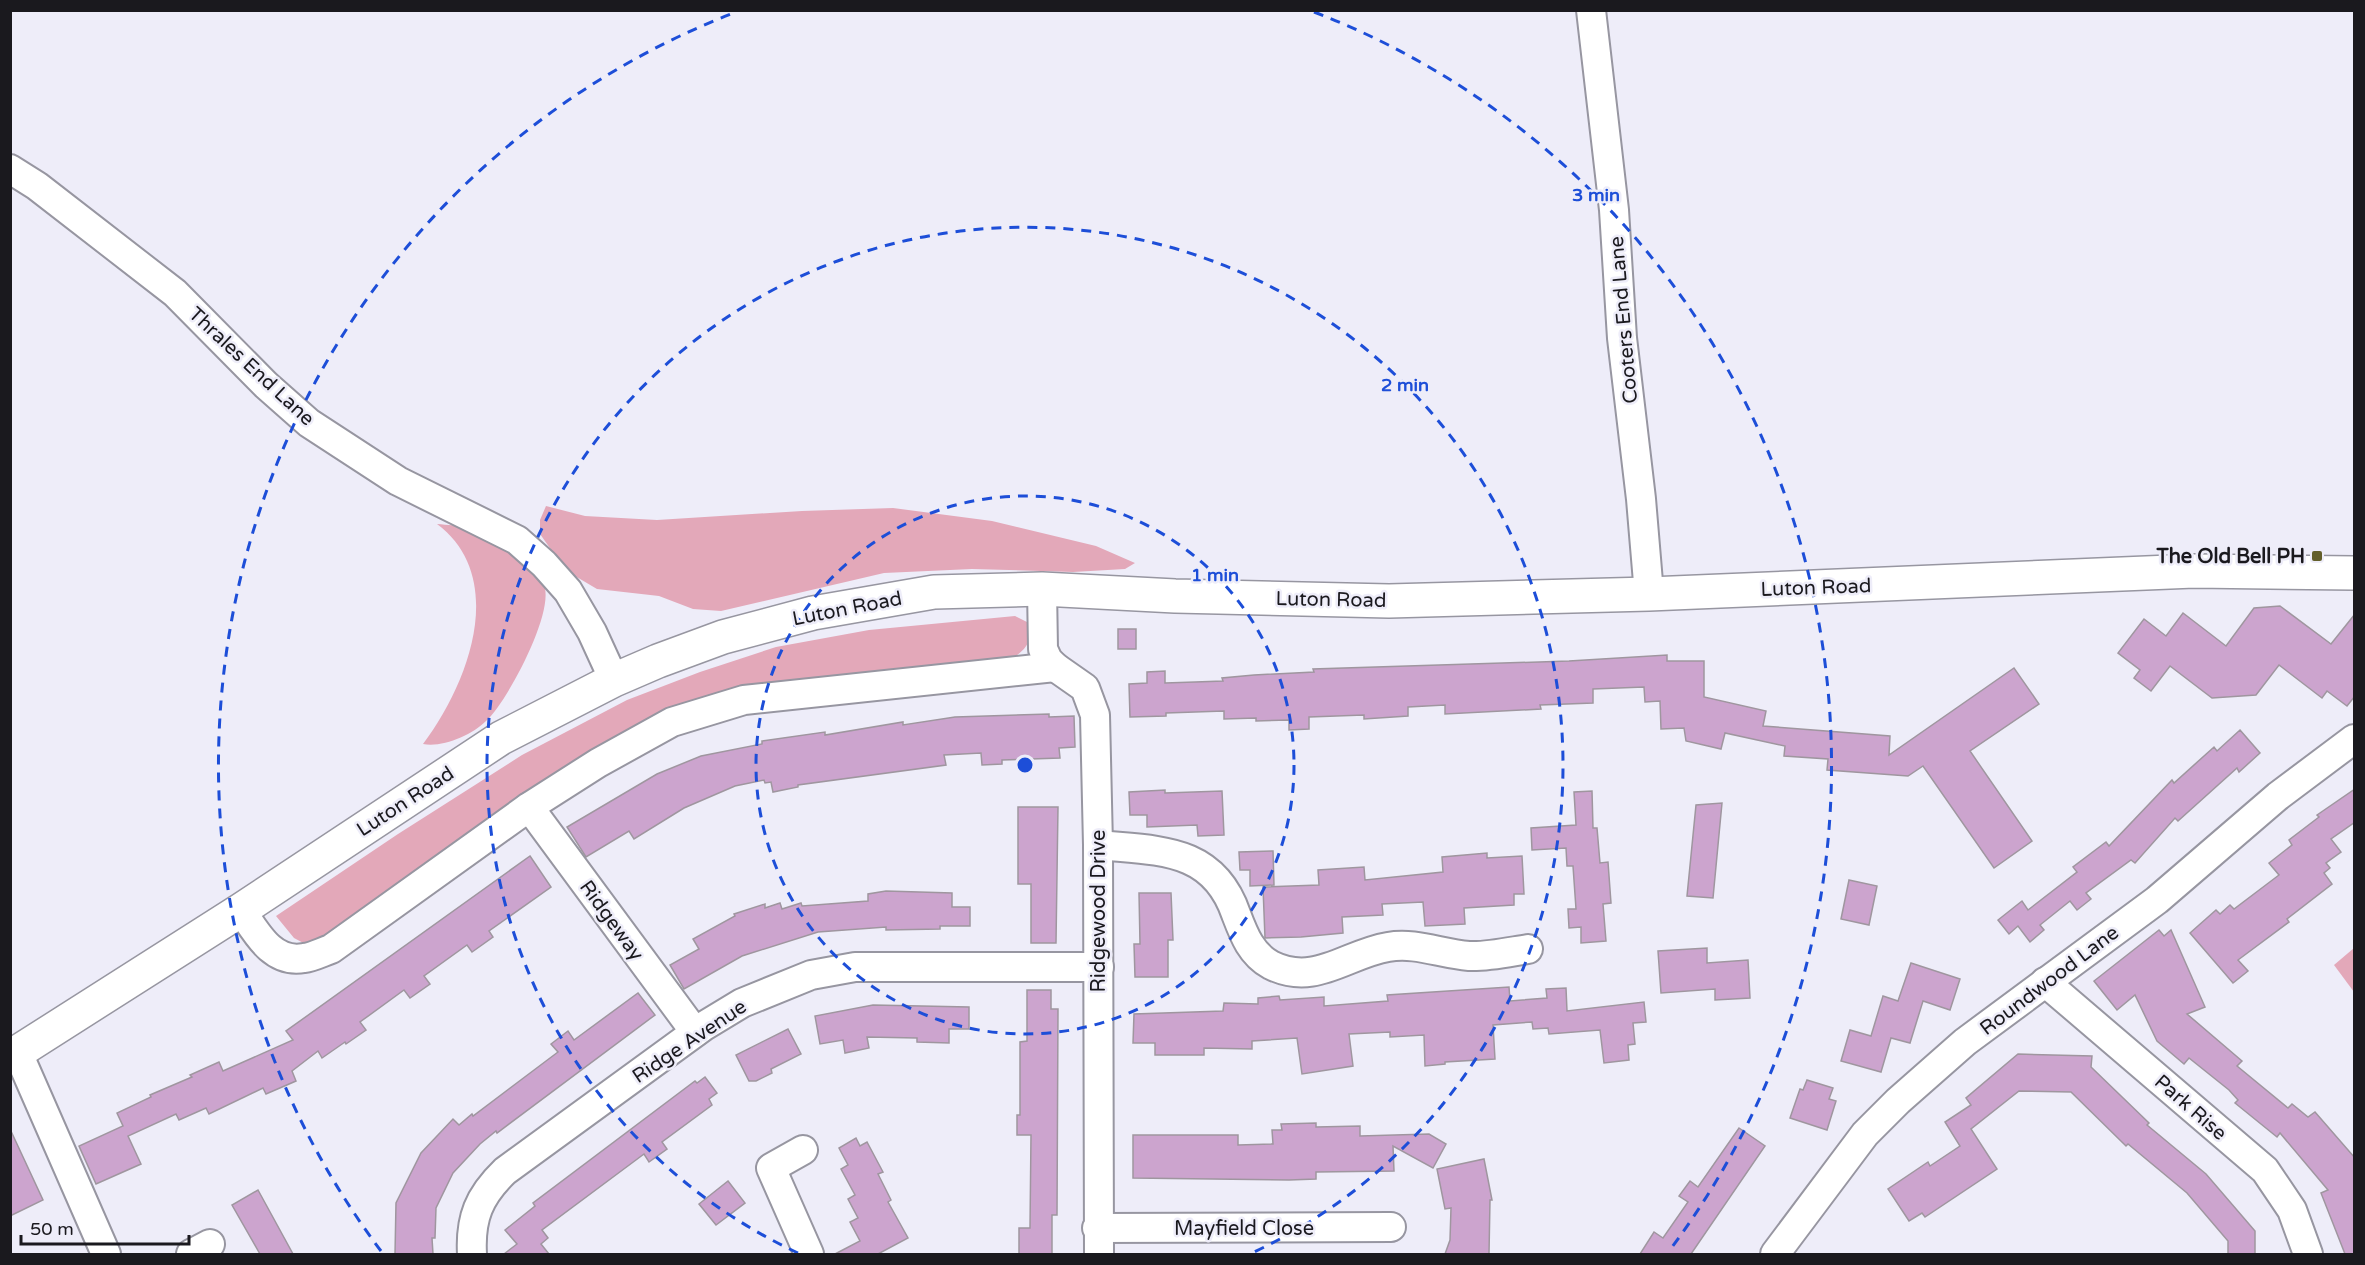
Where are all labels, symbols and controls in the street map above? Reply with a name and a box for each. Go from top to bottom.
text: 3 min [1572,184,1620,206]
street label: Cooters End Lane [1605,235,1643,405]
street label: Thrales End Lane [183,302,319,431]
text: 2 min [1381,374,1429,396]
place label: The Old Bell PH [2156,545,2305,569]
marker: The Old Bell PH [2310,549,2324,563]
text: 1 min [1191,564,1239,586]
street label: Luton Road [1760,574,1872,602]
street label: Luton Road [790,587,904,631]
street label: Luton Road [1275,587,1387,613]
centre of rings [1015,755,1035,775]
street label: Luton Road [352,762,459,842]
street label: Ridgewood Drive [1087,830,1111,992]
street label: Ridgeway [574,876,648,966]
street label: Roundwood Lane [1976,921,2124,1041]
street label: Ridge Avenue [628,995,751,1089]
street label: Park Rise [2149,1070,2231,1146]
scale bar [21,1208,189,1246]
street label: Mayfield Close [1174,1217,1314,1241]
text: 50 m [30,1218,74,1240]

